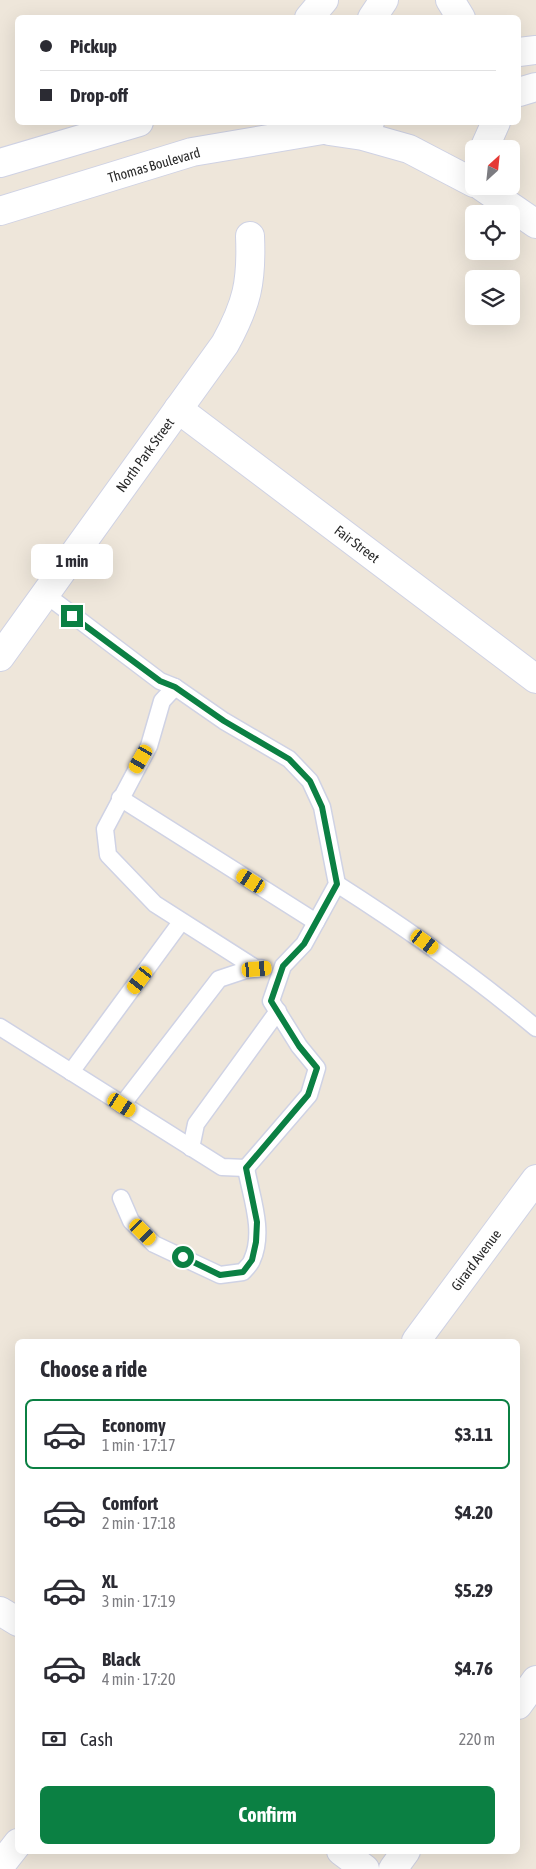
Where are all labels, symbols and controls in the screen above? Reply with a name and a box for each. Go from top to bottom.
text: Pickup [70,35,117,57]
text: Drop-off [70,84,128,106]
north arrow [465,140,520,195]
map controls [465,140,520,325]
street label: Thomas Boulevard [106,144,202,186]
button: locate [465,205,520,260]
button: layers [465,270,520,325]
street label: North Park Street [113,415,177,495]
street label: Fair Street [331,522,383,566]
callout: 1 min [31,544,113,578]
text: 1 min [56,552,88,570]
route end [61,605,83,627]
car [127,742,154,776]
car [234,867,267,895]
car [408,927,441,957]
car [241,960,272,978]
car [124,964,155,996]
car [105,1091,138,1119]
car [127,1216,158,1248]
street label: Girard Avenue [448,1226,504,1294]
route start [172,1246,194,1268]
text: Choose a ride [40,1356,147,1382]
icon: car [42,1412,87,1457]
text: Economy [102,1414,166,1436]
text: $3.11 [455,1423,493,1445]
text: 1 min · 17:17 [102,1436,175,1454]
icon: car [42,1490,87,1535]
text: Comfort [102,1492,158,1514]
text: $4.20 [455,1501,493,1523]
text: 2 min · 17:18 [102,1514,175,1532]
icon: car [42,1568,87,1613]
text: XL [102,1570,118,1592]
text: $5.29 [455,1579,493,1601]
text: 3 min · 17:19 [102,1592,175,1610]
icon: car [42,1646,87,1691]
text: Black [102,1648,140,1670]
text: $4.76 [455,1657,493,1679]
text: 4 min · 17:20 [102,1670,175,1688]
icon: cash [40,1725,68,1753]
text: Cash [80,1728,113,1750]
text: 220 m [459,1730,495,1748]
button: Confirm [40,1786,495,1844]

